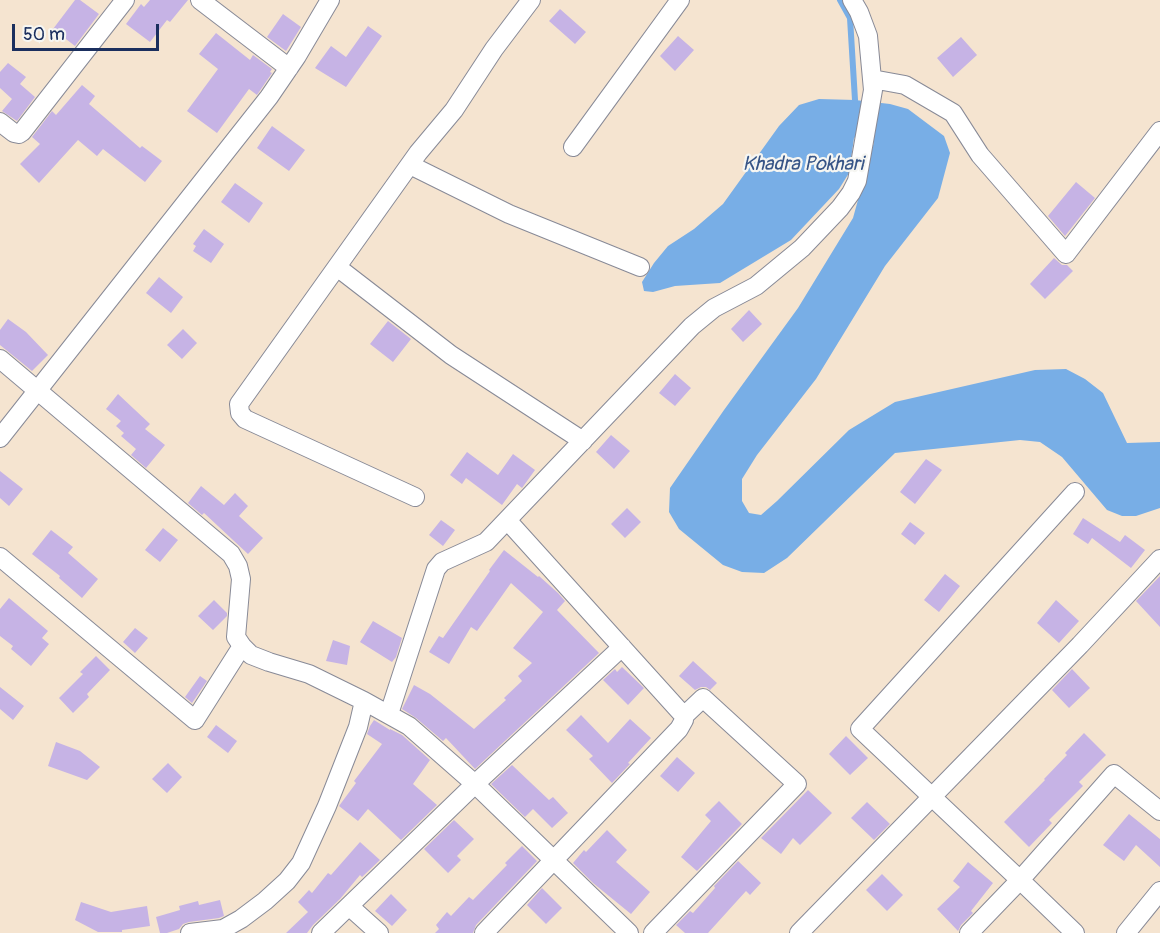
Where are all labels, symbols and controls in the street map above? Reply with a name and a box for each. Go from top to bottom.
scale bar [15,12,162,50]
text: 50 m [23,23,65,46]
water label: Khadra Pokhari [743,153,863,177]

